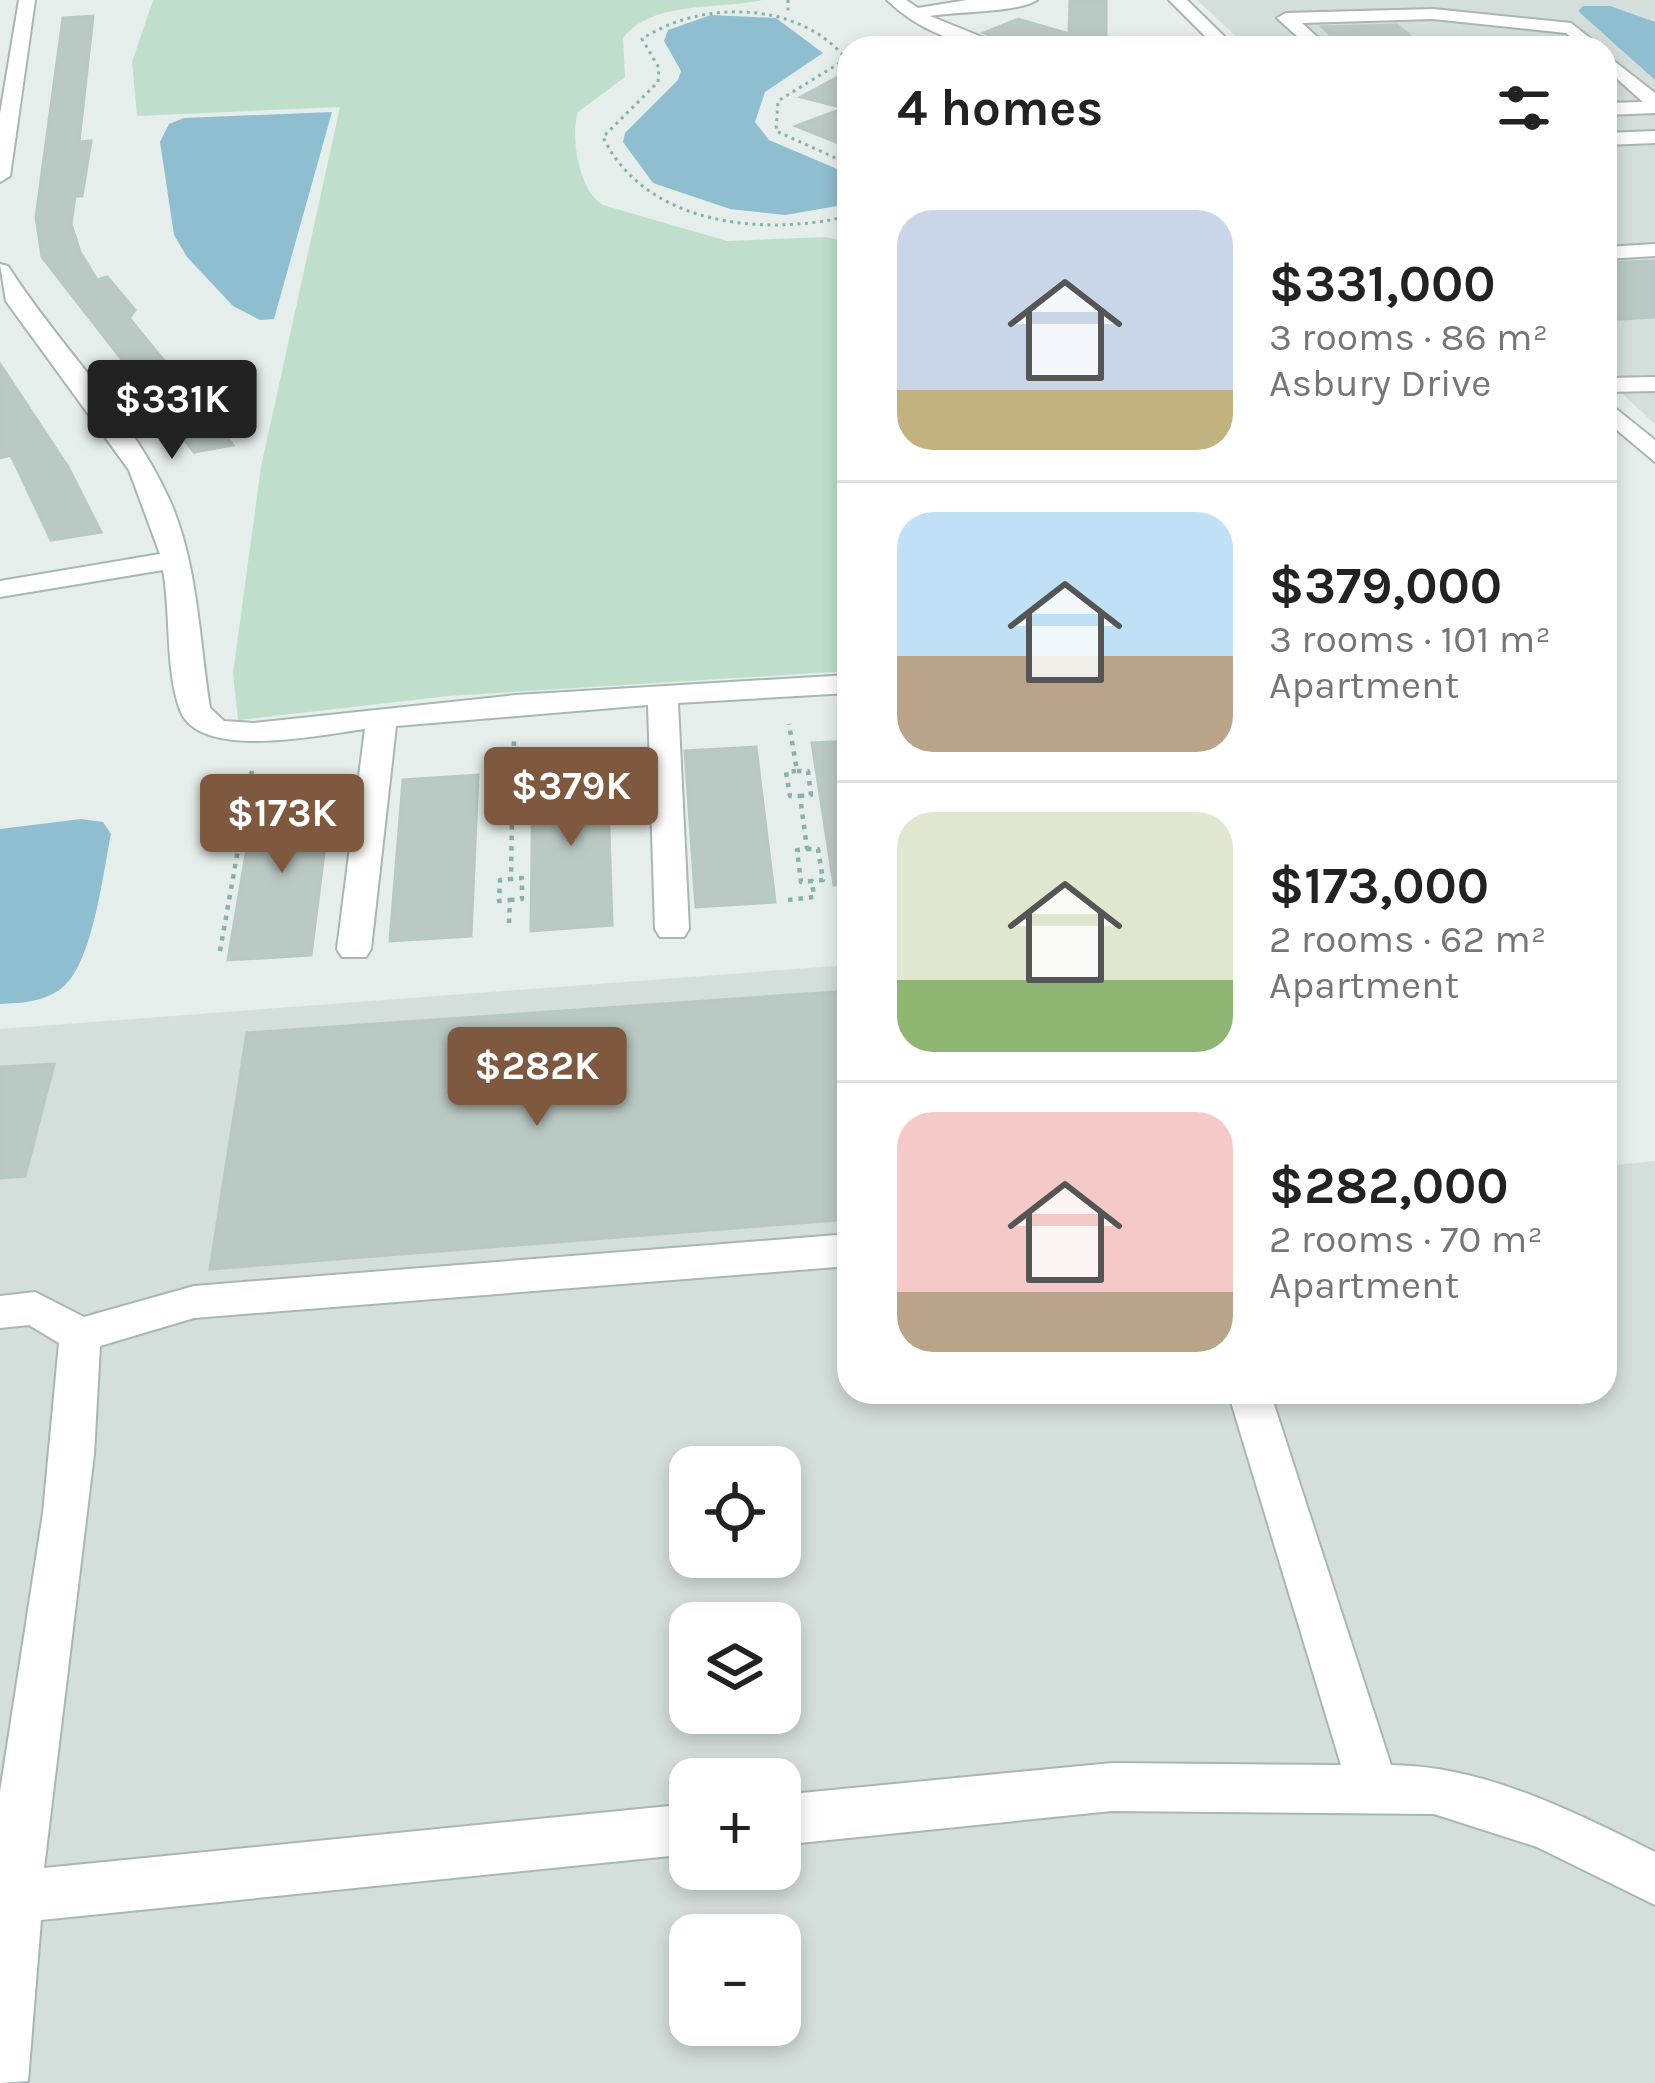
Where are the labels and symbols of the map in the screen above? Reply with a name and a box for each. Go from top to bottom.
pin: $331K [88,360,256,462]
pin: $379K [487,747,655,849]
pin: $173K [198,774,366,876]
pin: $282K [453,1027,621,1129]

